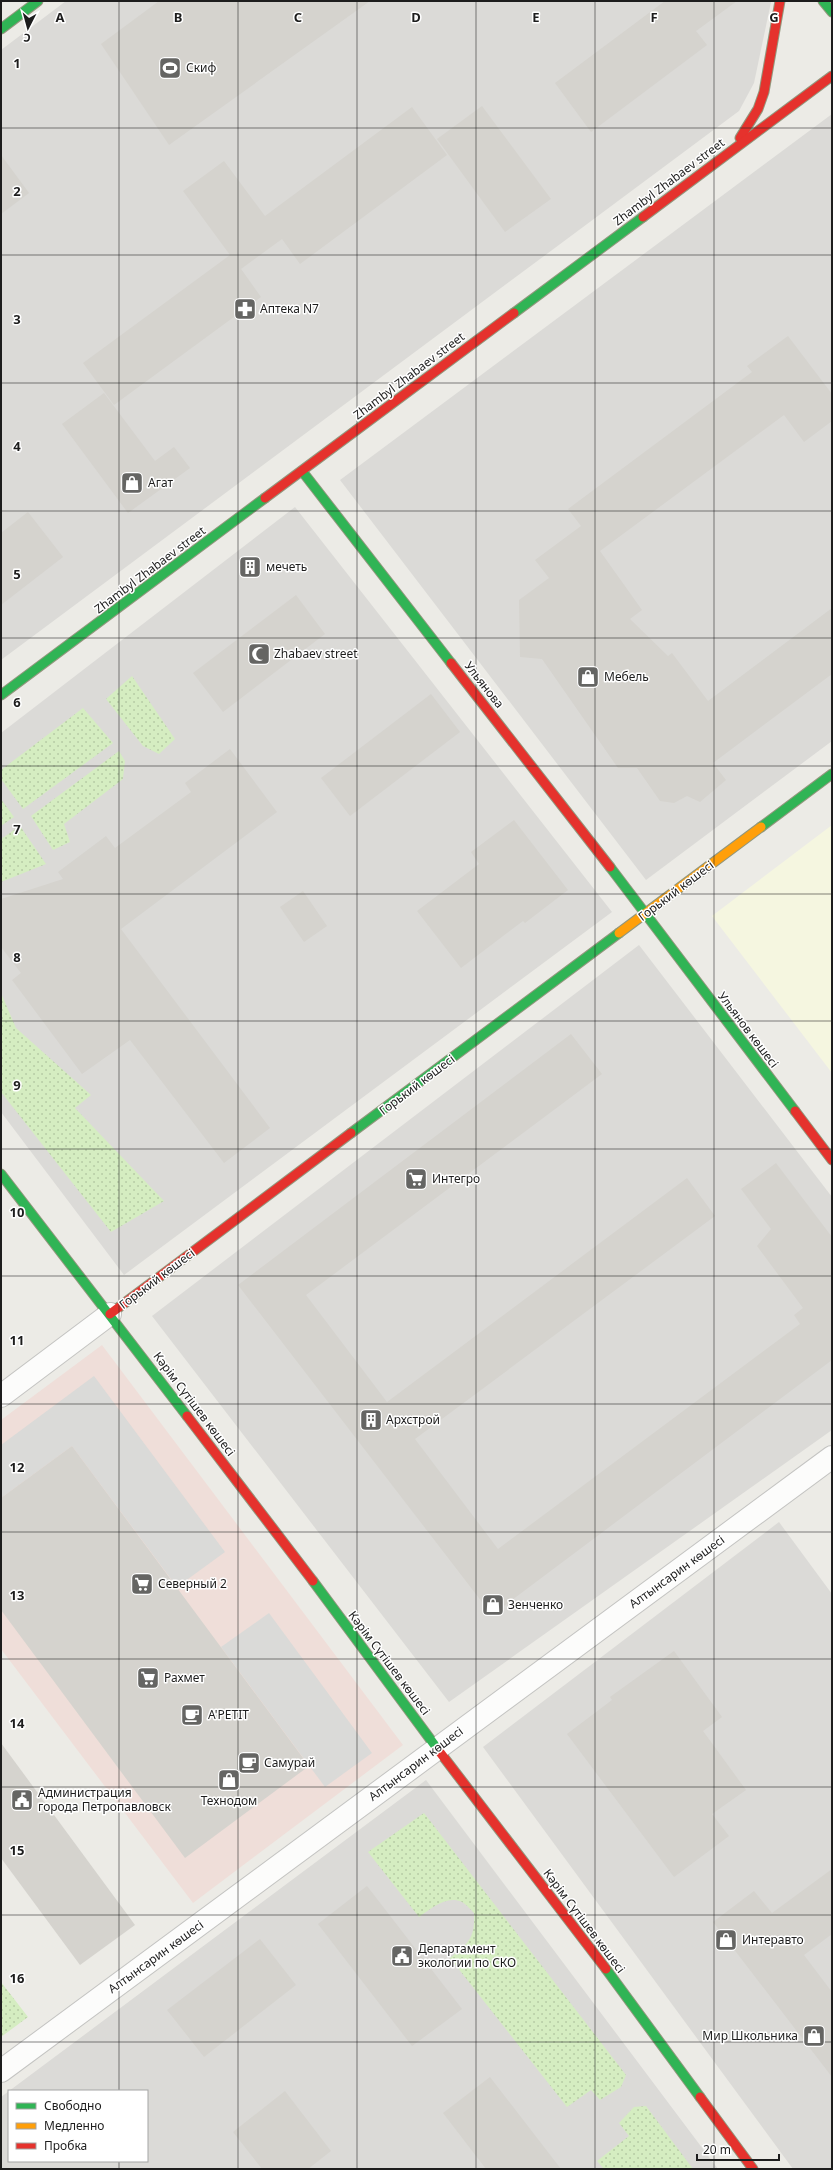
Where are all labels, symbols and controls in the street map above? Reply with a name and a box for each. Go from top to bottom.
north arrow [8,8,48,48]
text: A [56,8,65,26]
text: B [174,8,182,26]
text: C [294,8,302,26]
text: D [411,8,421,26]
text: E [532,8,540,26]
text: F [650,8,658,26]
text: G [769,8,779,26]
text: С [23,31,31,46]
text: 1 [13,54,21,72]
sports icon: Скиф [157,55,183,81]
place label: Скиф [186,59,217,76]
street label: Zhambyl Zhabaev street [610,134,728,229]
text: 2 [13,182,21,200]
pharmacy icon: Аптека N7 [232,296,258,322]
place label: Аптека N7 [260,300,319,317]
text: 3 [13,310,21,328]
street label: Zhambyl Zhabaev street [350,328,468,423]
text: 4 [13,437,21,455]
shop icon: Агат [119,470,145,496]
place label: Агат [148,474,173,491]
street label: Zhambyl Zhabaev street [91,522,209,617]
building icon: мечеть [237,554,263,580]
place label: мечеть [266,558,307,575]
text: 5 [13,565,21,583]
mosque icon: Zhabaev street [246,641,272,667]
place label: Zhabaev street [274,645,358,662]
street label: Ульянова [461,658,508,712]
shop icon: Мебель [575,664,601,690]
place label: Мебель [604,668,649,685]
text: 6 [13,693,21,711]
text: 7 [13,820,21,838]
street label: Горький көшесі [634,857,717,925]
text: 8 [13,948,21,966]
street label: Ульянов көшесі [714,988,783,1071]
street label: Горький көшесі [375,1051,458,1119]
text: 9 [13,1076,21,1094]
supermarket icon: Интегро [403,1166,429,1192]
place label: Интегро [432,1170,480,1187]
text: 10 [10,1203,24,1221]
street label: Горький көшесі [115,1245,198,1313]
text: 11 [10,1331,24,1349]
street label: Кәрім Сүтішев көшесі [150,1348,239,1459]
building icon: Архстрой [358,1407,384,1433]
place label: Архстрой [386,1411,440,1428]
text: 12 [10,1458,24,1476]
street label: Алтынсарин көшесі [625,1531,728,1612]
supermarket icon: Северный 2 [129,1571,155,1597]
place label: Северный 2 [158,1575,227,1592]
text: 13 [10,1586,24,1604]
shop icon: Зенченко [480,1592,506,1618]
place label: Зенченко [508,1596,563,1613]
street label: Кәрім Сүтішев көшесі [345,1607,434,1718]
supermarket icon: Рахмет [135,1665,161,1691]
place label: Рахмет [164,1669,205,1686]
cafe icon: A'PETIT [179,1702,205,1728]
place label: A'PETIT [208,1706,249,1723]
text: 14 [10,1714,25,1732]
street label: Алтынсарин көшесі [365,1722,466,1805]
cafe icon: Самурай [236,1750,262,1776]
place label: Самурай [264,1754,315,1771]
shop icon: Технодом [216,1767,242,1793]
place label: Администрация города Петропавловск [38,1784,172,1815]
public building icon: Администрация города Петропавловск [9,1787,35,1813]
place label: Технодом [201,1792,257,1809]
text: 15 [10,1841,24,1859]
street label: Кәрім Сүтішев көшесі [540,1865,629,1976]
street label: Алтынсарин көшесі [104,1916,207,1997]
shop icon: Интеравто [713,1927,739,1953]
place label: Интеравто [742,1931,804,1948]
place label: Департамент экологии по СКО [418,1940,516,1971]
public building icon: Департамент экологии по СКО [389,1943,415,1969]
text: 16 [10,1969,24,1987]
shop icon: Мир Школьника [801,2023,827,2049]
place label: Мир Школьника [702,2027,798,2044]
legend [8,2090,148,2162]
text: Свободно [44,2097,102,2114]
text: Медленно [44,2117,104,2134]
scale bar [697,2136,779,2162]
text: Пробка [44,2137,87,2154]
text: 20 m [703,2141,731,2158]

